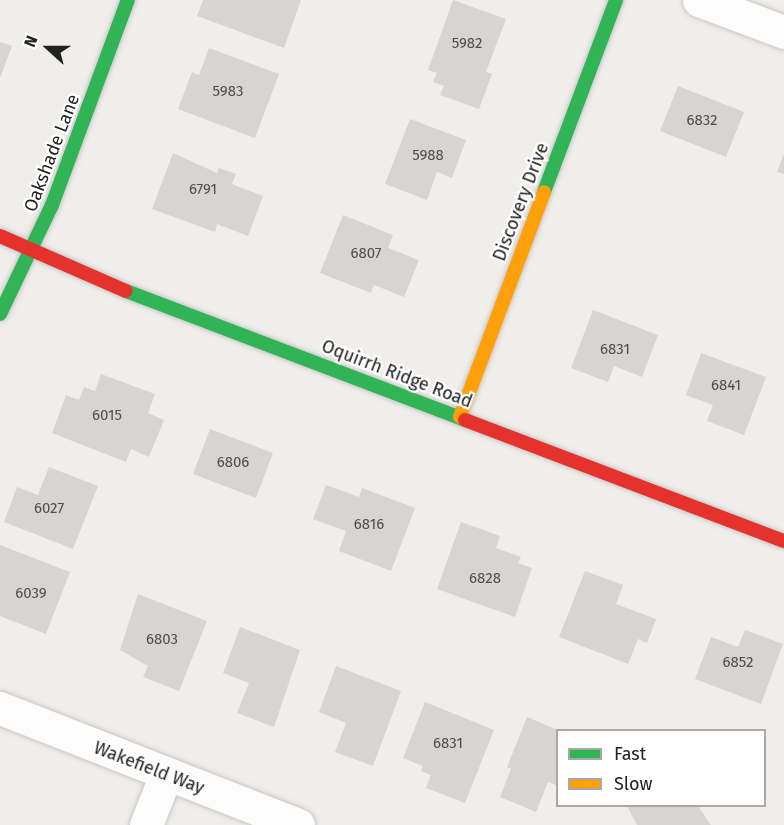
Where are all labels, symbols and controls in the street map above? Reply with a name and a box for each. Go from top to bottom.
north arrow [18,18,78,78]
text: N [20,33,41,50]
house number: 5982 [452,35,482,53]
house number: 5983 [213,83,243,101]
street label: Oakshade Lane [20,91,84,215]
house number: 6832 [686,112,718,130]
street label: Discovery Drive [488,140,554,264]
house number: 5988 [412,147,444,165]
house number: 6791 [189,181,217,199]
house number: 6807 [351,245,381,263]
street label: Oquirrh Ridge Road [319,335,475,413]
house number: 6831 [600,341,630,359]
house number: 6841 [711,377,741,395]
house number: 6015 [92,407,122,425]
house number: 6806 [217,454,249,472]
house number: 6027 [34,500,64,518]
house number: 6816 [354,516,384,534]
house number: 6828 [469,570,501,588]
house number: 6039 [15,585,47,603]
house number: 6803 [146,631,178,649]
house number: 6852 [722,654,754,672]
legend [556,729,766,807]
house number: 6831 [433,735,463,753]
street label: Wakefield Way [91,737,207,799]
text: Fast [614,743,646,765]
text: Slow [614,773,652,795]

